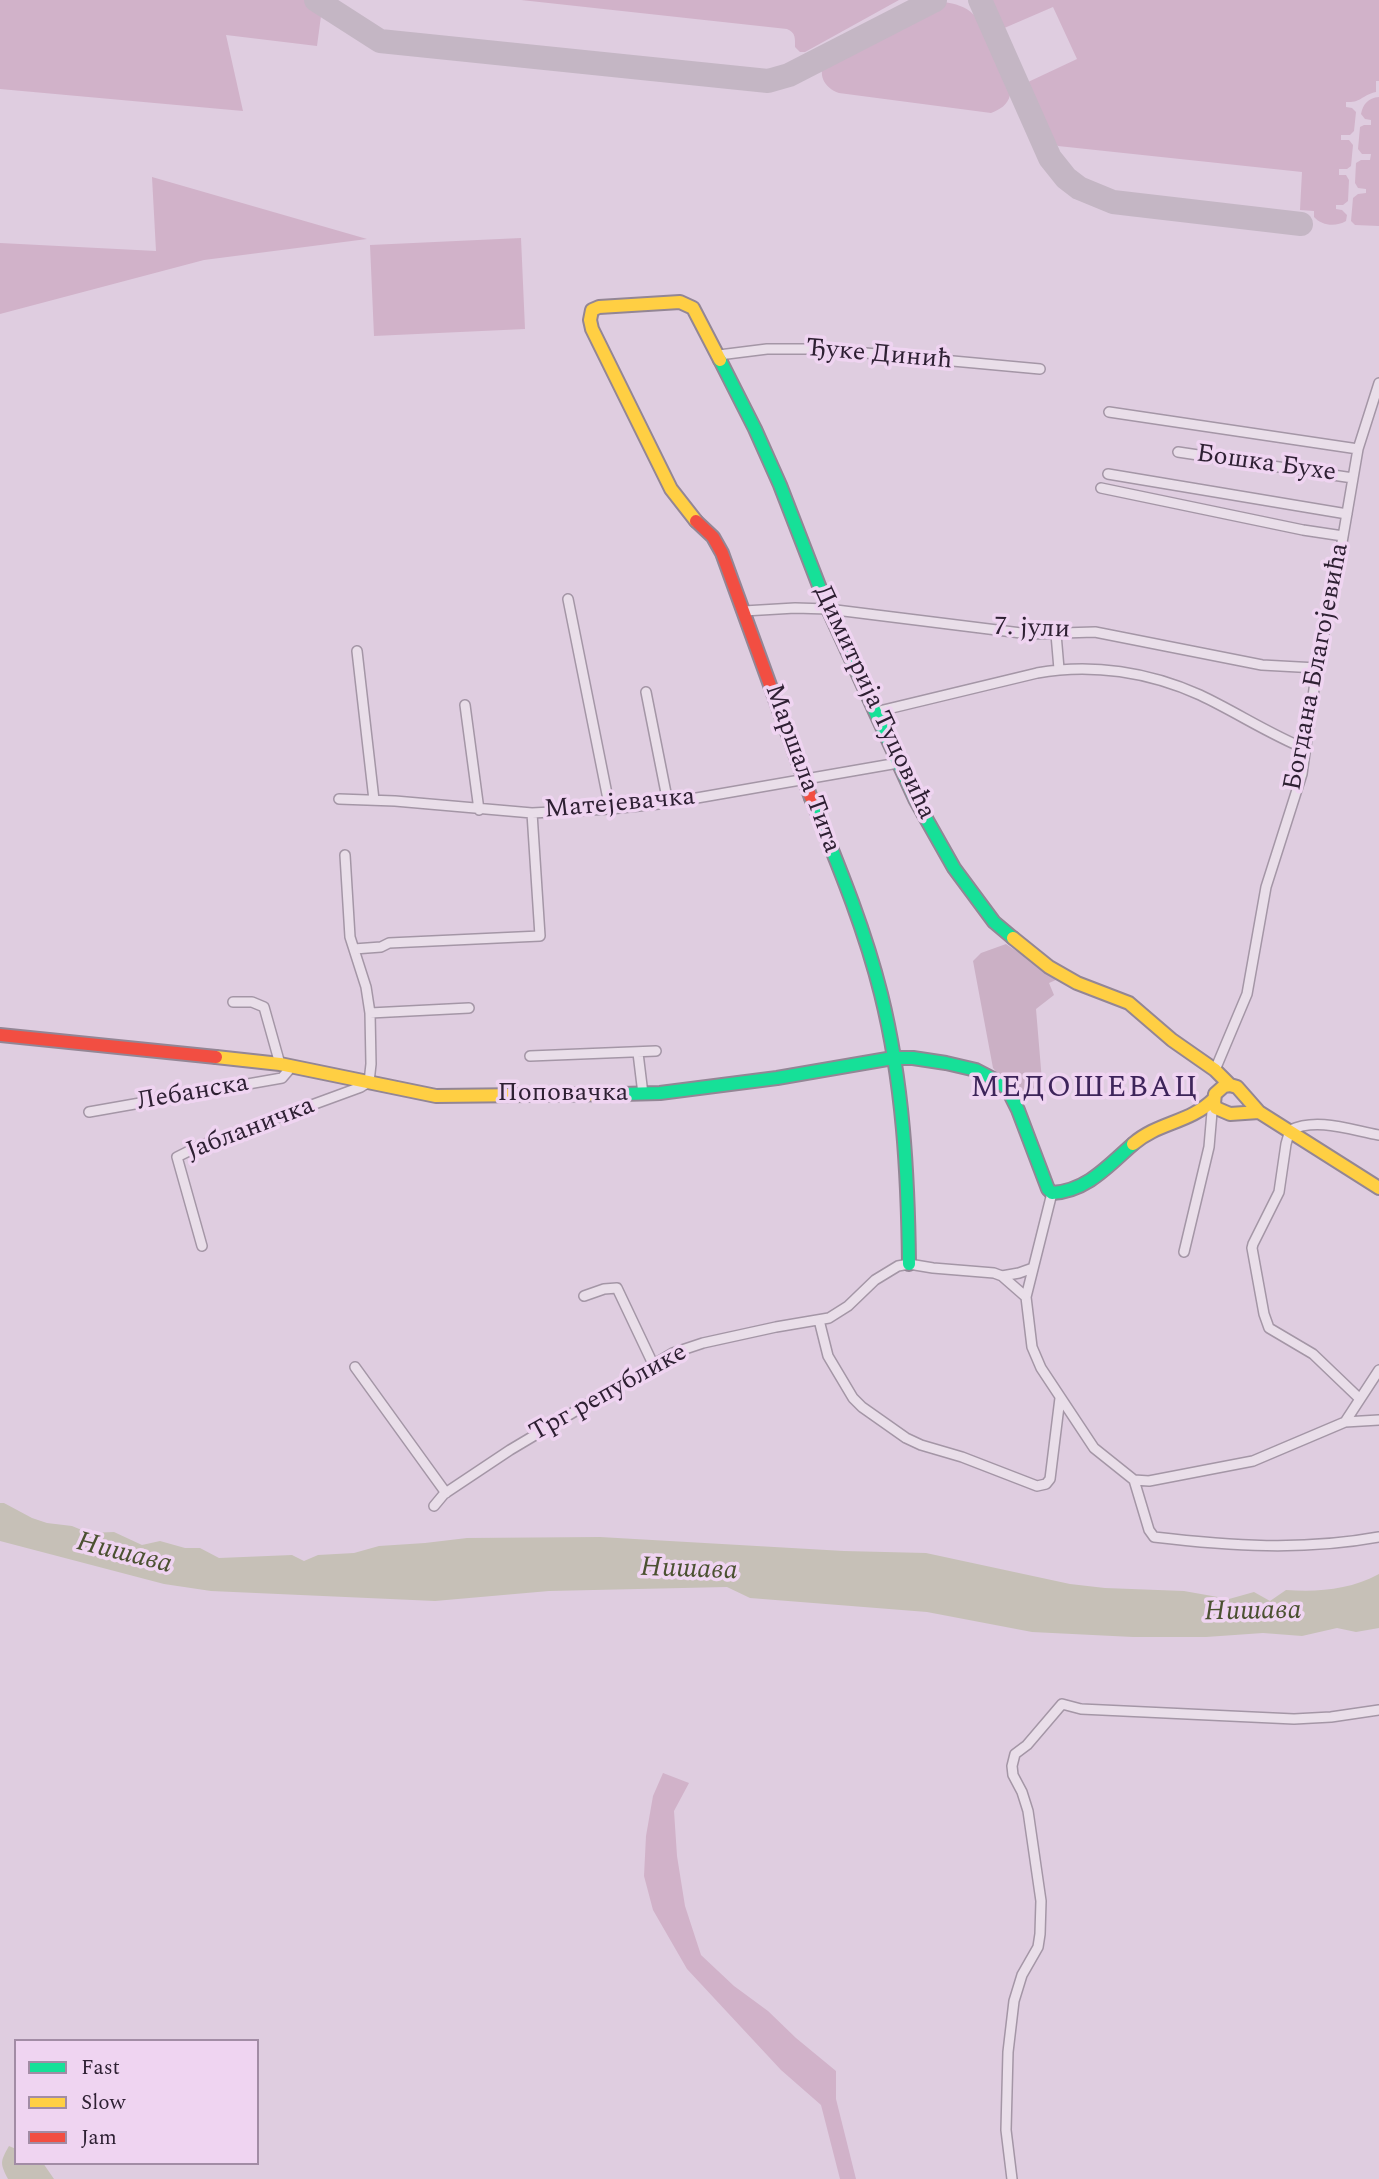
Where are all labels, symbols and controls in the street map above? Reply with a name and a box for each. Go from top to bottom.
street label: Ђуке Динић [805,334,953,378]
street label: Бошка Бухе [1194,440,1338,490]
street label: Богдана Благојевића [1279,541,1357,793]
street label: Димитрија Туцовића [805,581,941,825]
street label: 7. јули [993,613,1071,647]
street label: Маршала Тита [756,680,846,858]
street label: Матејевачка [543,783,697,827]
street label: Лебанска [135,1069,251,1119]
district label: МЕДОШЕВАЦ [972,1072,1198,1108]
street label: Поповачка [498,1079,628,1111]
street label: Јабланичка [182,1091,320,1169]
street label: Трг републике [525,1338,693,1450]
water label: Нишава [73,1527,175,1583]
water label: Нишава [640,1553,738,1589]
water label: Нишава [1204,1595,1302,1631]
legend [14,2039,259,2165]
text: Fast [81,2052,120,2084]
text: Slow [81,2087,125,2119]
text: Jam [81,2122,117,2154]

